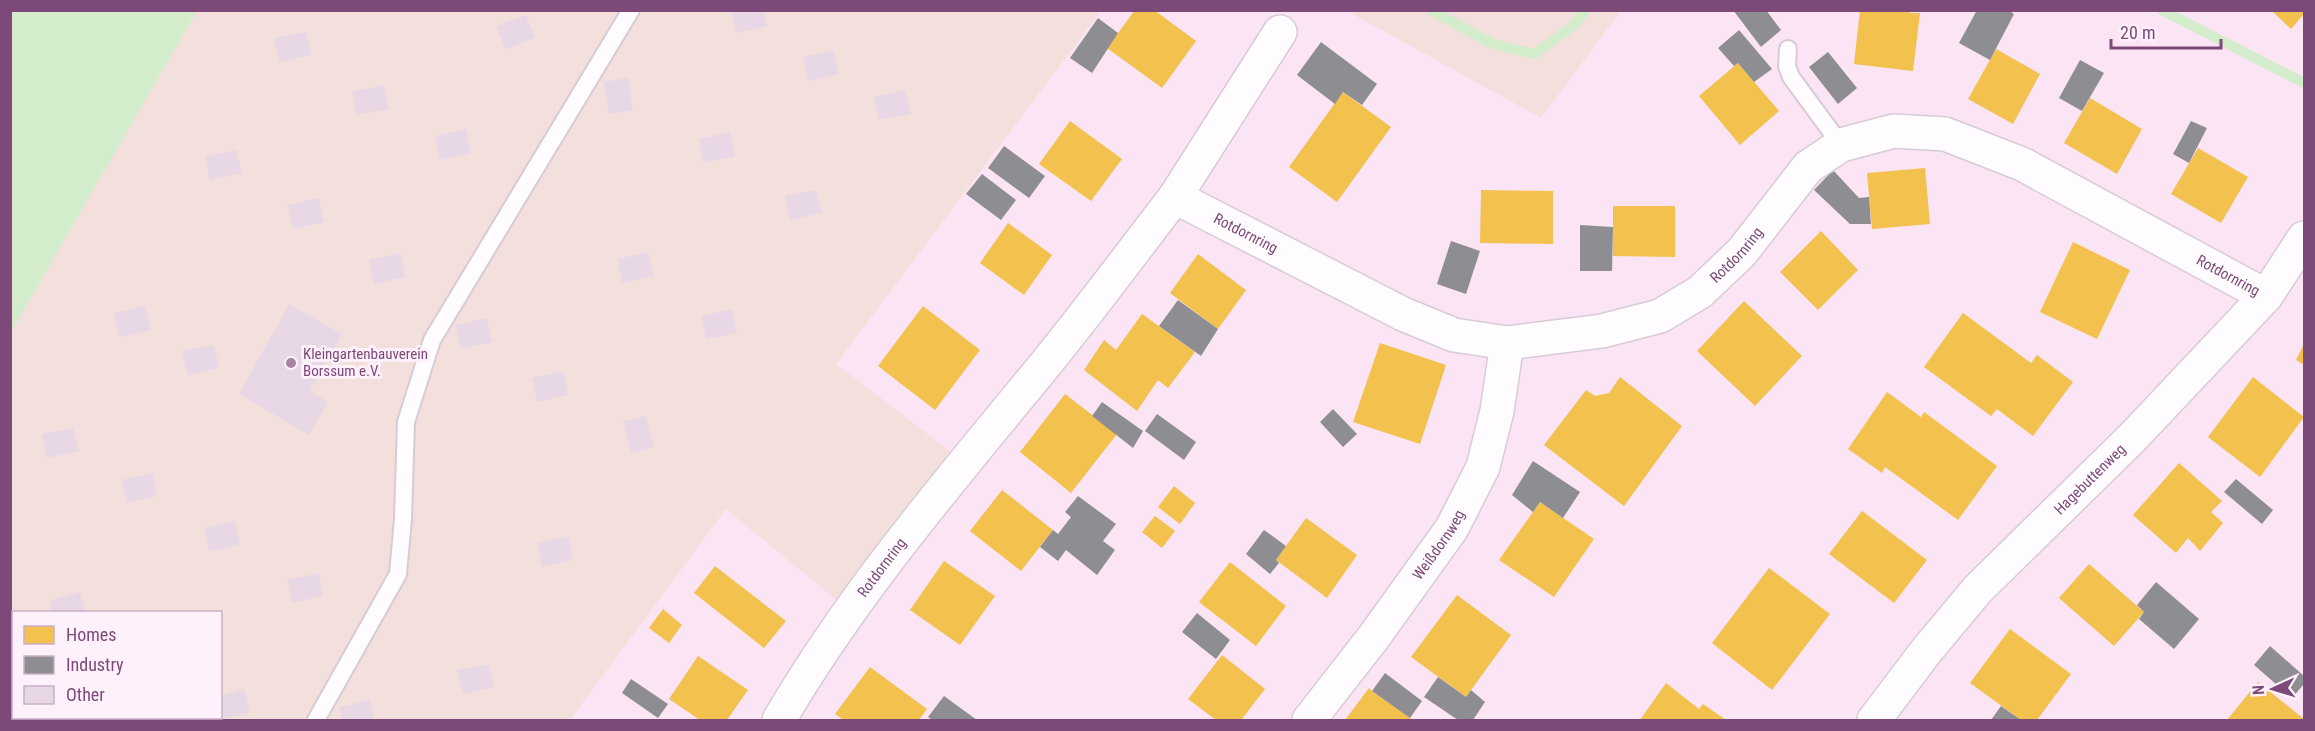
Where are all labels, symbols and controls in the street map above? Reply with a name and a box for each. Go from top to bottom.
scale bar [2111,12,2220,50]
text: 20 m [2120,22,2155,43]
street label: Rotdornring [1211,209,1281,257]
street label: Rotdornring [1706,224,1767,287]
street label: Rotdornring [2193,251,2263,300]
place label: Kleingartenbauverein Borssum e.V. [303,345,428,380]
marker: Kleingartenbauverein Borssum e.V. [284,356,298,370]
street label: Hagebuttenweg [2050,440,2129,518]
street label: Weißdornweg [1409,507,1469,583]
street label: Rotdornring [854,534,910,601]
legend [12,611,222,719]
text: Homes [66,624,116,645]
text: Industry [66,654,124,675]
north arrow [2243,659,2303,719]
text: Other [66,684,105,705]
text: N [2249,684,2268,696]

